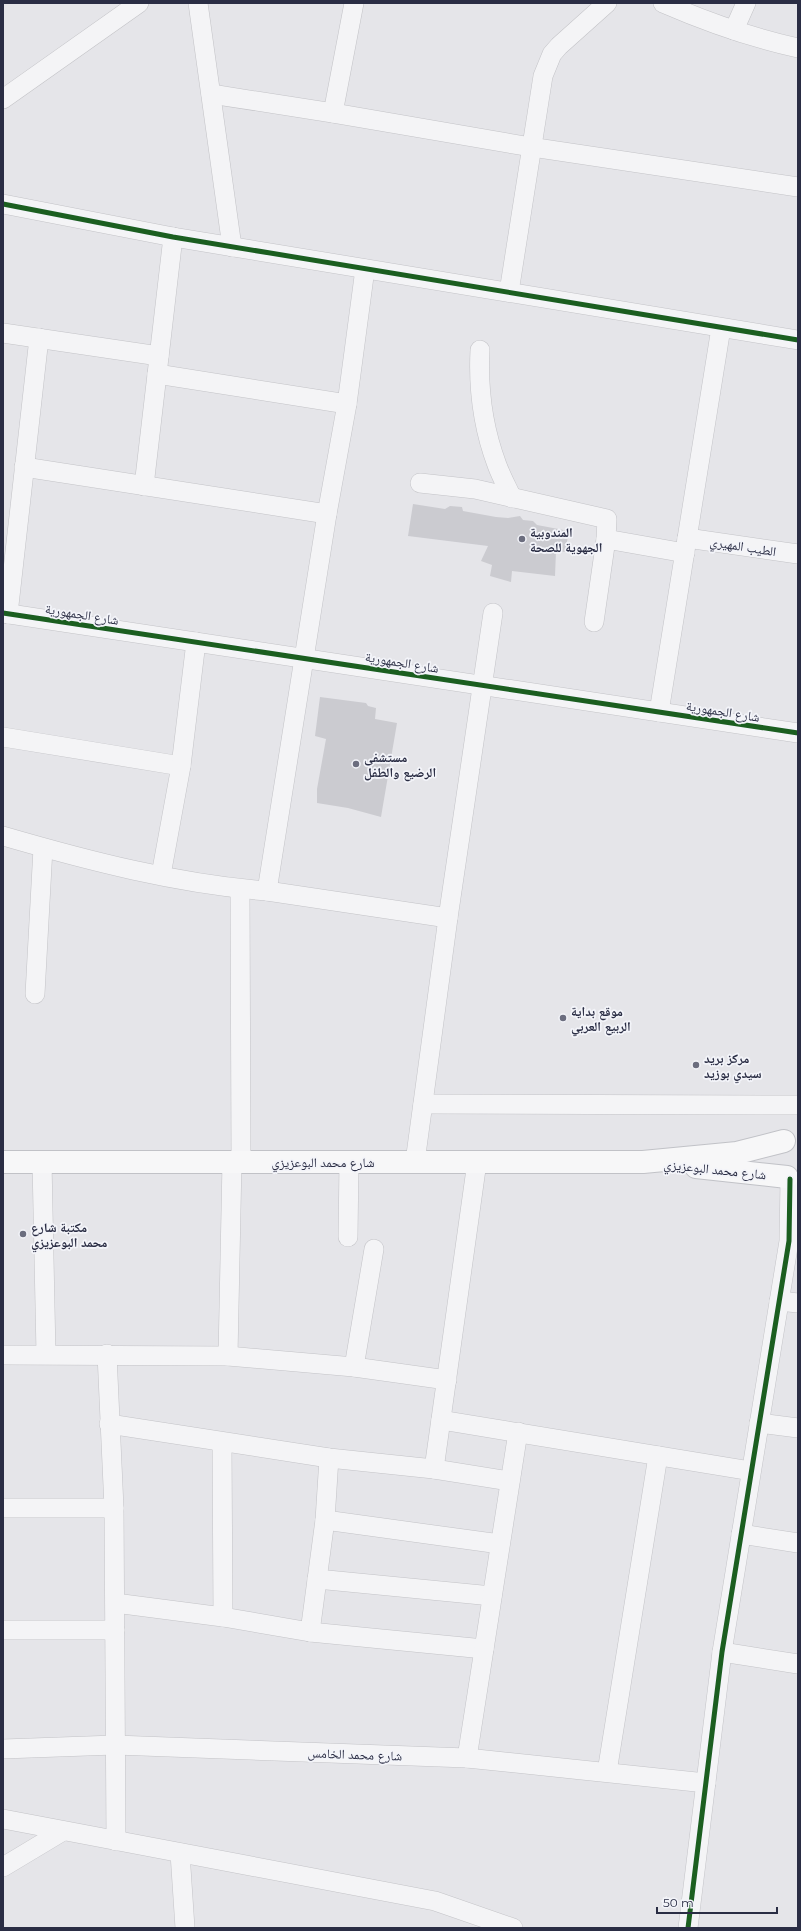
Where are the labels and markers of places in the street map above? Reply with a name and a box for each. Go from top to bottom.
place label: المندوبية الجهوية للصحة [530,524,602,555]
marker: المندوبية الجهوية للصحة [517,534,527,544]
place label: مستشفى الرضيع والطفل [364,749,436,782]
marker: مستشفى الرضيع والطفل [351,759,361,769]
place label: موقع بداية الربيع العربي [571,1003,631,1037]
marker: موقع بداية الربيع العربي [558,1013,568,1023]
place label: مركز بريد سيدي بوزيد [704,1050,762,1084]
marker: مركز بريد سيدي بوزيد [691,1060,701,1070]
place label: مكتبة شارع محمد البوعزيزي [31,1219,107,1253]
marker: مكتبة شارع محمد البوعزيزي [18,1229,28,1239]

